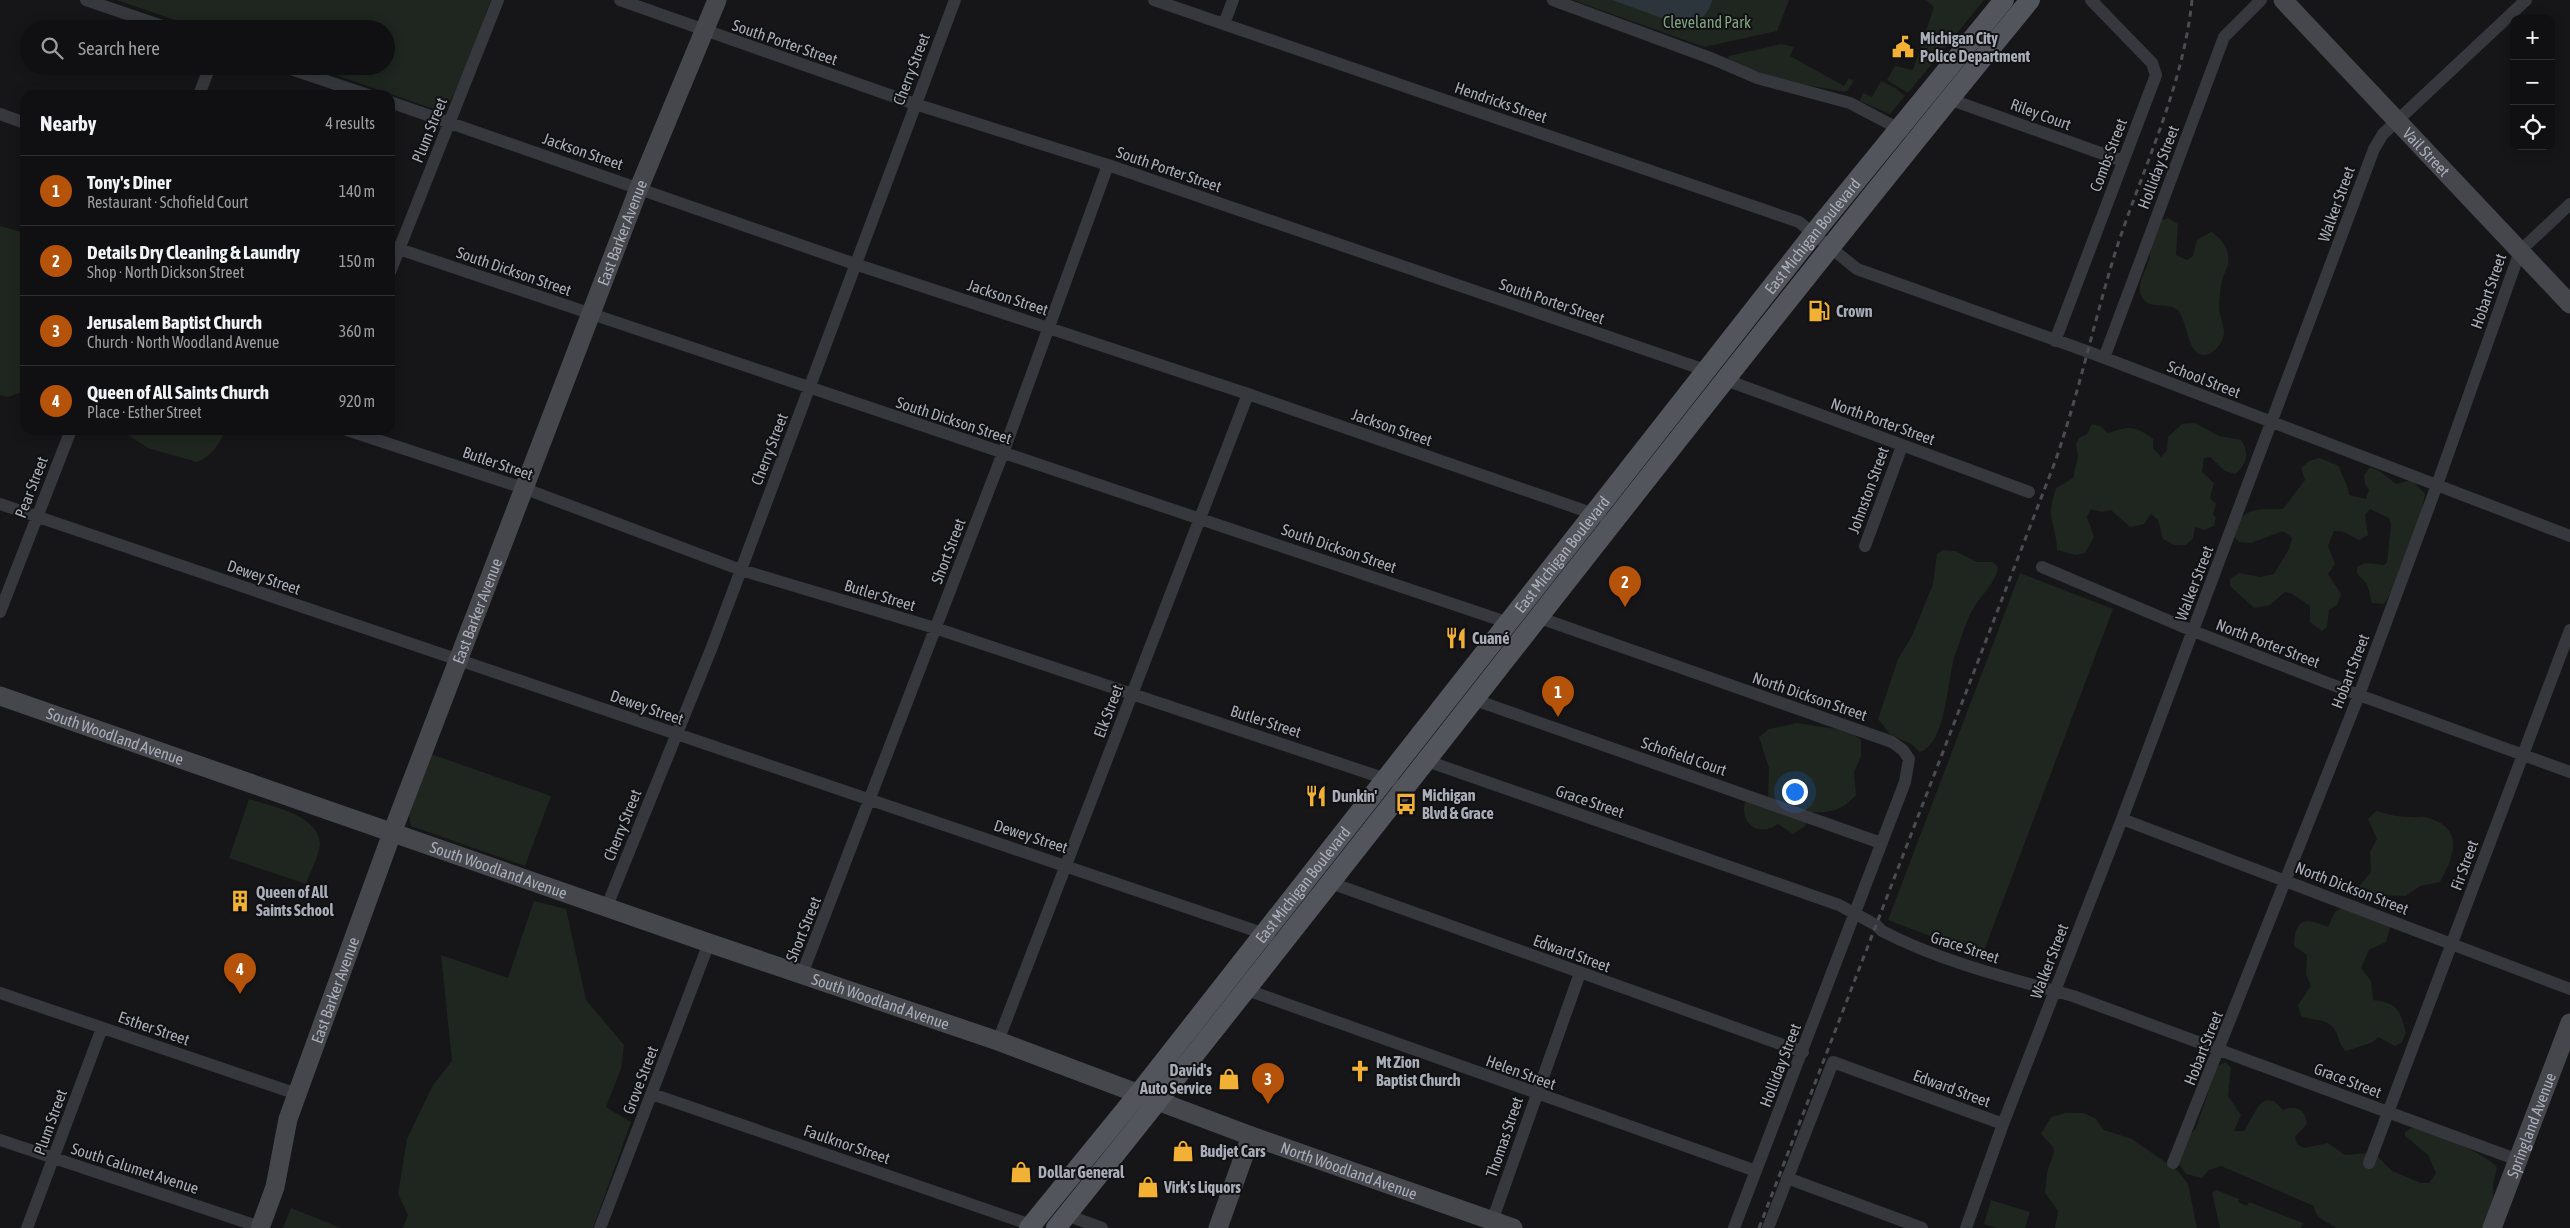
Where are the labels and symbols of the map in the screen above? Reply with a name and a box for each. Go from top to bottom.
park label: Cleveland Park [1663,13,1751,31]
street label: South Porter Street [730,16,840,69]
place label: Michigan City Police Department [1920,29,2030,65]
street label: Cherry Street [889,30,934,108]
public building icon: Michigan City Police Department [1890,34,1916,60]
street label: Hendricks Street [1453,78,1550,126]
street label: Plum Street [408,94,450,165]
street label: Riley Court [2008,95,2074,134]
street label: Combs Street [2086,116,2130,194]
street label: Holliday Street [2134,122,2183,212]
street label: Vail Street [2399,124,2454,180]
street label: Jackson Street [540,129,626,173]
street label: South Porter Street [1114,143,1224,196]
street label: Walker Street [2314,164,2358,244]
street label: East Michigan Boulevard [1761,175,1864,297]
street label: East Barker Avenue [593,177,650,288]
street label: South Dickson Street [454,243,574,299]
street label: Hobart Street [2467,251,2509,331]
street label: South Porter Street [1497,275,1607,328]
street label: Jackson Street [965,276,1051,319]
fuel station icon: Crown [1806,298,1832,324]
place label: Crown [1836,302,1873,320]
street label: School Street [2165,357,2244,401]
street label: South Dickson Street [894,393,1014,447]
street label: North Porter Street [1828,394,1938,448]
street label: Jackson Street [1349,405,1435,449]
street label: Cherry Street [747,410,792,488]
street label: Butler Street [460,443,536,484]
street label: Johnston Street [1844,444,1892,536]
street label: Pear Street [11,453,51,520]
street label: East Michigan Boulevard [1511,493,1613,616]
street label: Short Street [927,515,969,586]
street label: South Dickson Street [1279,520,1399,576]
street label: Walker Street [2171,543,2217,623]
street label: Dewey Street [225,556,303,599]
street label: East Barker Avenue [449,556,505,666]
pin: 2 [1609,566,1641,607]
street label: Butler Street [842,576,918,614]
street label: North Porter Street [2214,615,2323,671]
restaurant icon: Cuané [1443,625,1469,651]
place label: Cuané [1472,629,1509,647]
street label: Hobart Street [2328,631,2373,711]
street label: North Dickson Street [1750,668,1870,724]
pin: 1 [1542,676,1574,717]
street label: Elk Street [1090,682,1126,740]
street label: Dewey Street [608,686,686,729]
street label: Butler Street [1228,701,1304,741]
street label: South Woodland Avenue [44,704,186,768]
street label: Schofield Court [1639,733,1729,779]
your location [1782,779,1808,805]
street label: Grace Street [1554,781,1627,821]
restaurant icon: Dunkin' [1303,783,1329,809]
street label: Cherry Street [600,786,646,864]
place label: Michigan Blvd & Grace [1422,786,1494,822]
place label: Dunkin' [1332,787,1378,805]
bus stop icon: Michigan Blvd & Grace [1393,791,1419,817]
street label: Dewey Street [992,816,1071,857]
street label: East Michigan Boulevard [1251,823,1354,946]
street label: Fir Street [2447,837,2482,893]
street label: South Woodland Avenue [428,838,570,902]
street label: North Dickson Street [2293,858,2412,918]
place label: Queen of All Saints School [256,883,334,919]
building icon: Queen of All Saints School [227,888,253,914]
street label: Short Street [782,894,824,964]
street label: Walker Street [2026,921,2072,1001]
street label: Grace Street [1929,927,2002,967]
street label: Edward Street [1531,931,1613,975]
street label: East Barker Avenue [307,935,362,1046]
pin: 4 [224,953,256,994]
street label: South Woodland Avenue [810,970,952,1033]
street label: Esther Street [116,1007,192,1049]
street label: Hobart Street [2180,1008,2226,1088]
street label: Holliday Street [1756,1020,1805,1110]
street label: Grove Street [619,1043,661,1117]
street label: Helen Street [1484,1051,1559,1093]
place label: Mt Zion Baptist Church [1376,1053,1461,1089]
church icon: Mt Zion Baptist Church [1347,1058,1373,1084]
street label: Grace Street [2312,1059,2385,1101]
place label: David's Auto Service [1139,1061,1212,1097]
pin: 3 [1252,1063,1284,1104]
shop icon: David's Auto Service [1216,1066,1242,1092]
street label: Edward Street [1911,1066,1993,1110]
street label: Springland Avenue [2503,1070,2559,1180]
street label: Plum Street [30,1086,70,1157]
street label: Thomas Street [1482,1094,1526,1180]
street label: Faulknor Street [802,1121,893,1167]
shop icon: Budjet Cars [1170,1138,1196,1164]
street label: North Woodland Avenue [1278,1138,1420,1203]
street label: South Calumet Avenue [69,1139,201,1197]
place label: Budjet Cars [1200,1142,1266,1160]
shop icon: Dollar General [1008,1159,1034,1185]
place label: Dollar General [1038,1163,1125,1181]
shop icon: Virk's Liquors [1135,1174,1161,1200]
place label: Virk's Liquors [1163,1178,1241,1196]

